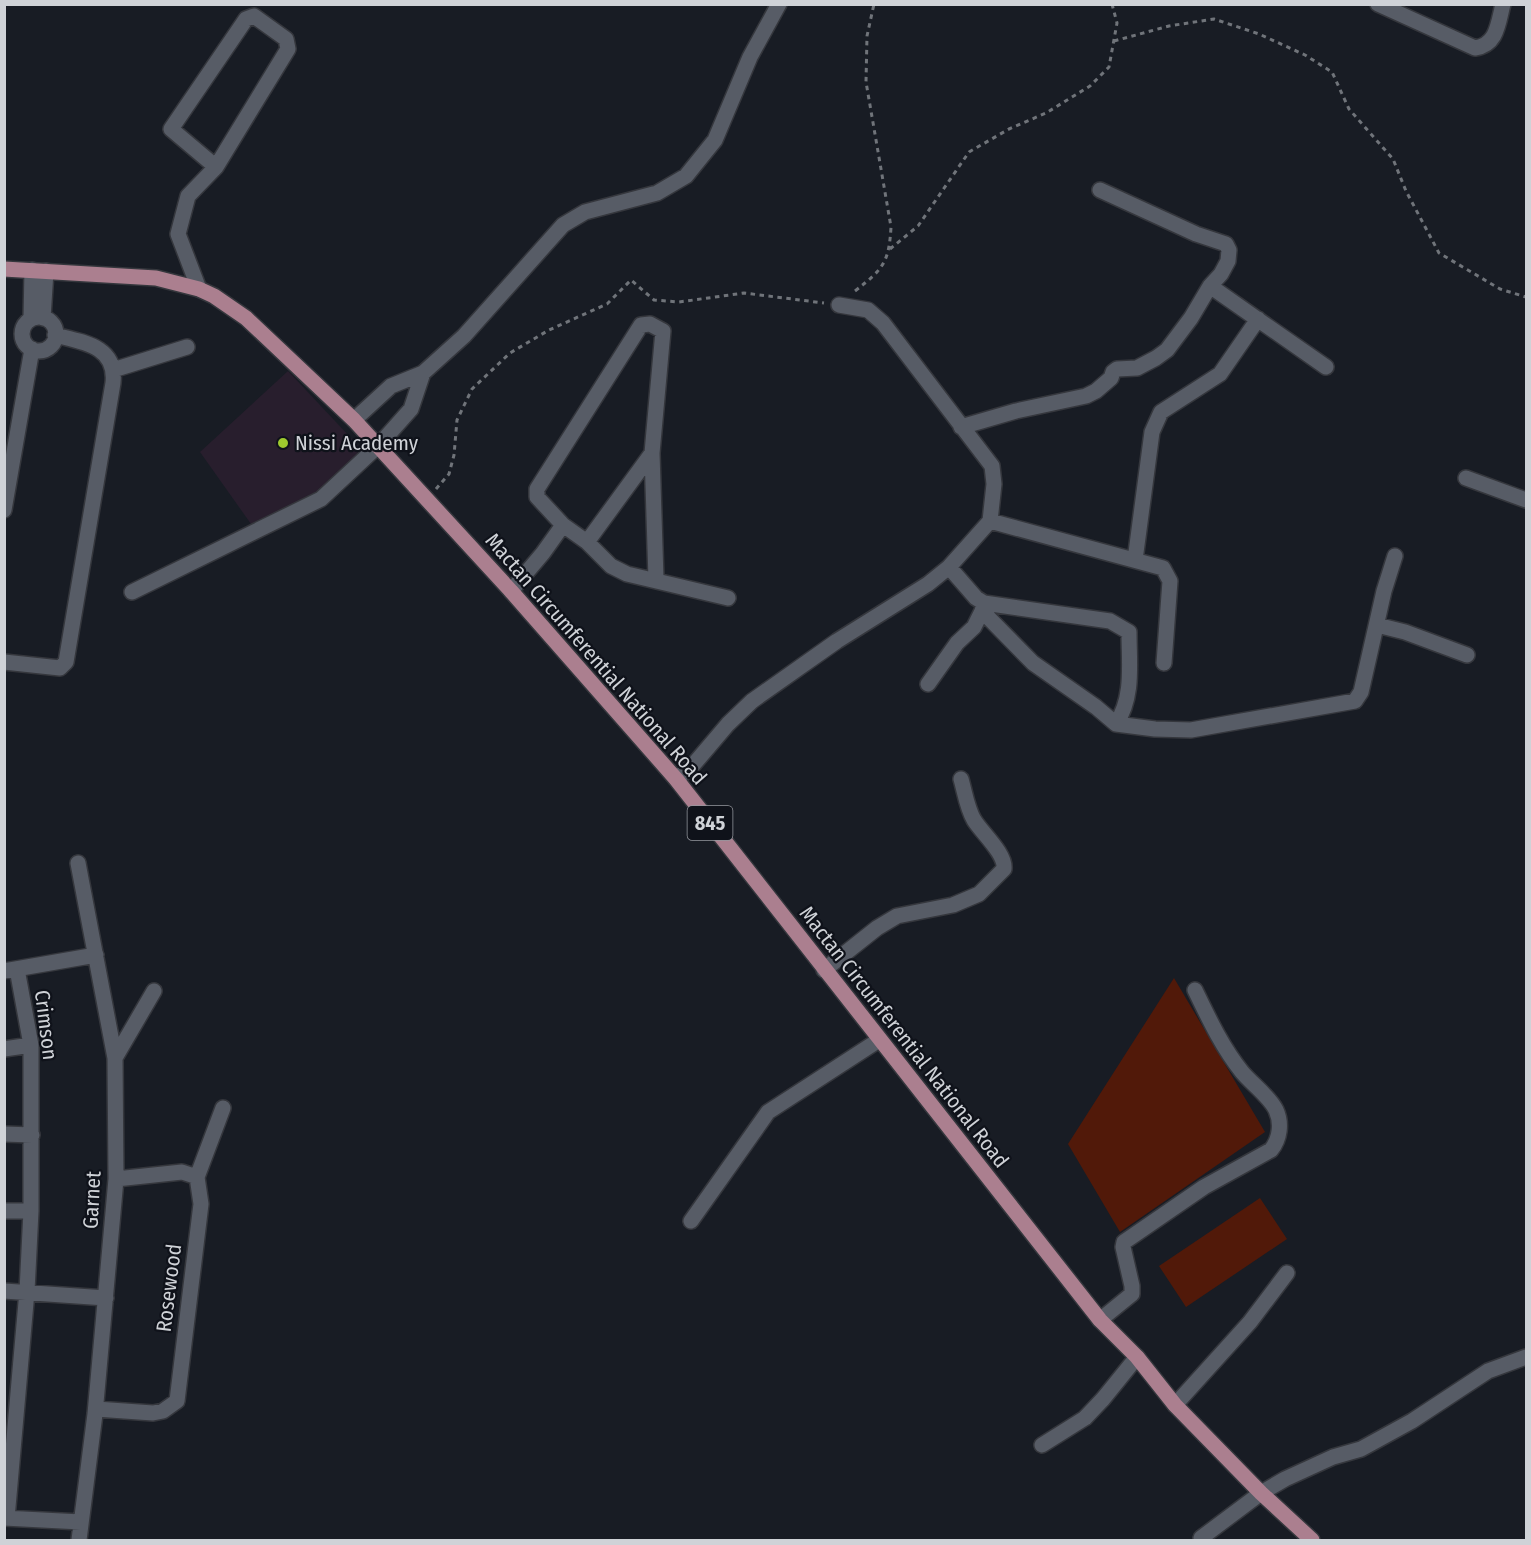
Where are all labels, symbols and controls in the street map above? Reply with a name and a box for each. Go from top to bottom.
place label: Nissi Academy [295,430,419,456]
marker: Nissi Academy [276,436,290,450]
street label: Mactan Circumferential National Road [480,528,712,790]
road number: 845 [688,806,732,840]
street label: Mactan Circumferential National Road [794,901,1014,1173]
street label: Crimson [29,989,63,1061]
street label: Garnet [78,1170,107,1230]
street label: Rosewood [151,1242,187,1334]

